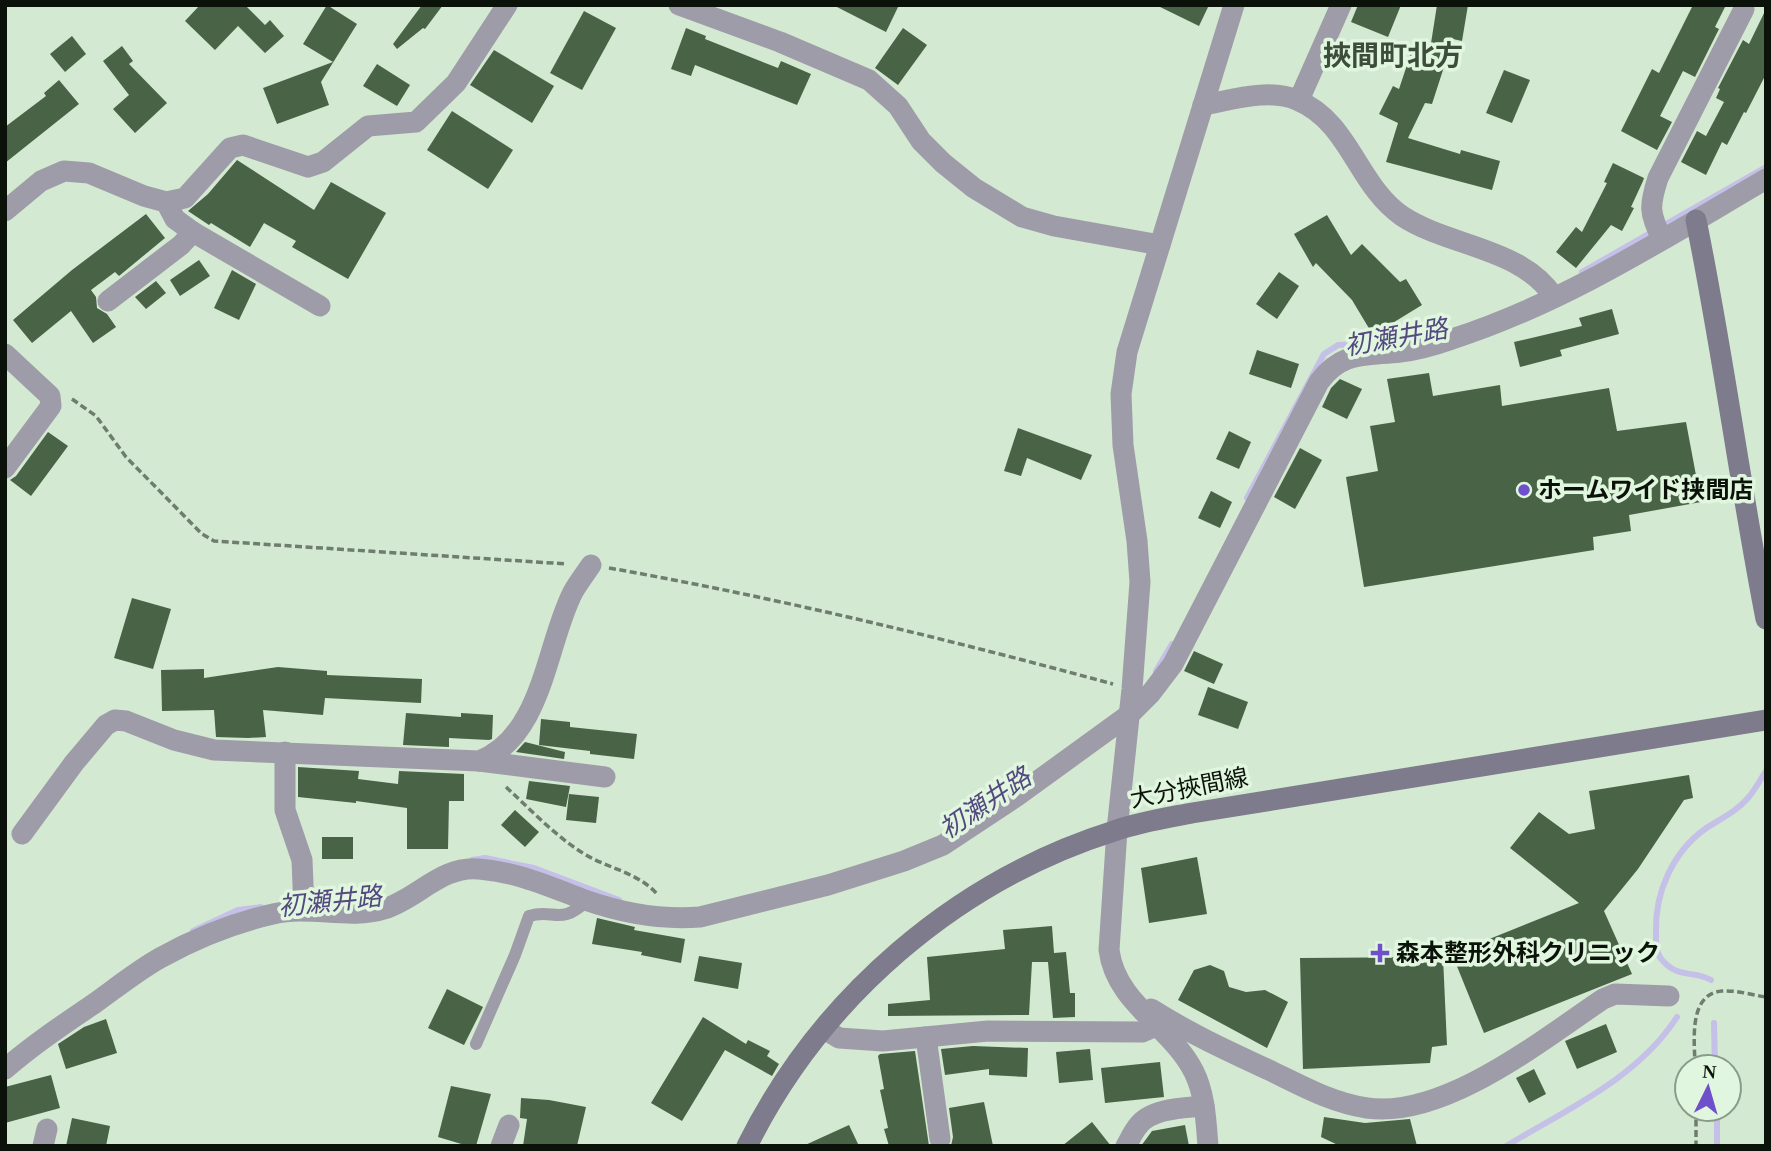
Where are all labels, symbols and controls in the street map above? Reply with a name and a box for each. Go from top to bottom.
district label: 挾間町北方 [1323,40,1463,71]
water label: 初瀬井路 [1342,314,1452,361]
place label: ホームワイド挟間店 [1538,477,1753,503]
marker: ホームワイド挟間店 [1516,482,1532,498]
water label: 初瀬井路 [934,761,1038,845]
street label: 大分挾間線 [1128,764,1250,812]
water label: 初瀬井路 [277,881,385,921]
place label: 森本整形外科クリニック [1396,940,1660,966]
marker: 森本整形外科クリニック [1370,943,1390,963]
north arrow [1673,1053,1743,1123]
text: N [1702,1061,1717,1083]

